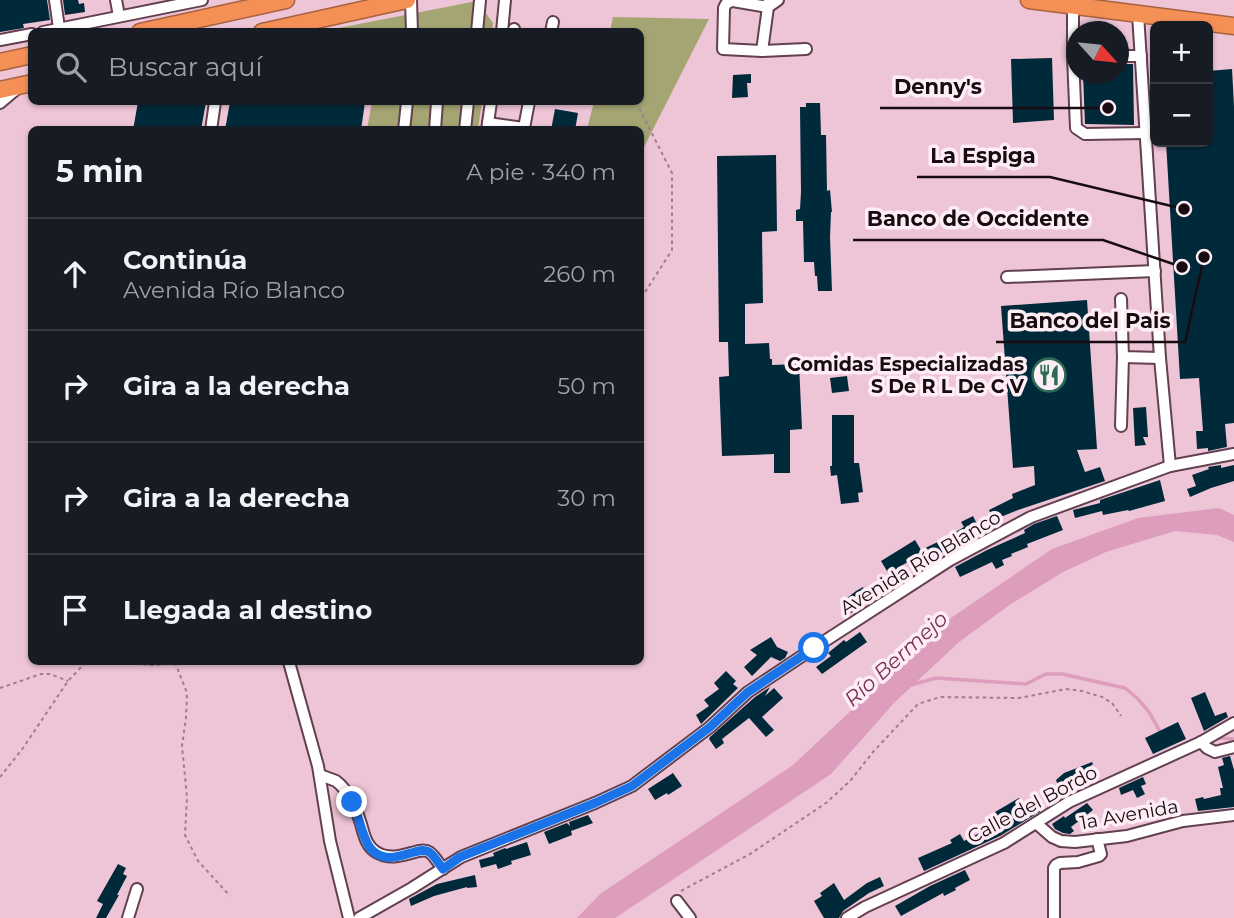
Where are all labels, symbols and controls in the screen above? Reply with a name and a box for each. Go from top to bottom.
north arrow [1066,21,1129,84]
map controls [1150,21,1213,147]
button: + [1150,21,1213,84]
search box [28,28,644,105]
icon: search [52,48,90,86]
text: Buscar aquí [108,51,262,83]
callout: Denny's [880,66,996,108]
text: Denny's [894,74,982,99]
button: − [1150,84,1213,147]
callout: La Espiga [917,135,1050,177]
text: La Espiga [930,143,1036,168]
text: 5 min [56,153,144,190]
text: A pie · 340 m [466,158,616,186]
callout: Banco de Occidente [853,198,1103,240]
text: Banco de Occidente [867,206,1089,231]
text: Continúa [123,244,247,276]
icon: ahead [56,255,94,293]
text: 260 m [543,260,616,288]
text: Avenida Río Blanco [123,276,345,304]
callout: Banco del Pais [996,300,1185,342]
text: Banco del Pais [1009,308,1171,333]
place label: Comidas Especializadas S De R L De C V [787,353,1025,398]
restaurant icon: Comidas Especializadas S De R L De C V [1030,356,1068,394]
icon: right [56,367,94,405]
text: Gira a la derecha [123,370,350,402]
text: 50 m [557,372,616,400]
icon: right [56,479,94,517]
text: Gira a la derecha [123,482,350,514]
text: 30 m [557,484,616,512]
street label: Avenida Río Blanco [836,505,1005,619]
icon: arrive [56,591,94,629]
text: Llegada al destino [123,594,372,626]
water label: Río Bermejo [839,606,952,711]
route start [798,632,829,663]
street label: Calle del Bordo [963,760,1101,848]
route end [336,786,367,817]
street label: 1a Avenida [1078,795,1180,834]

